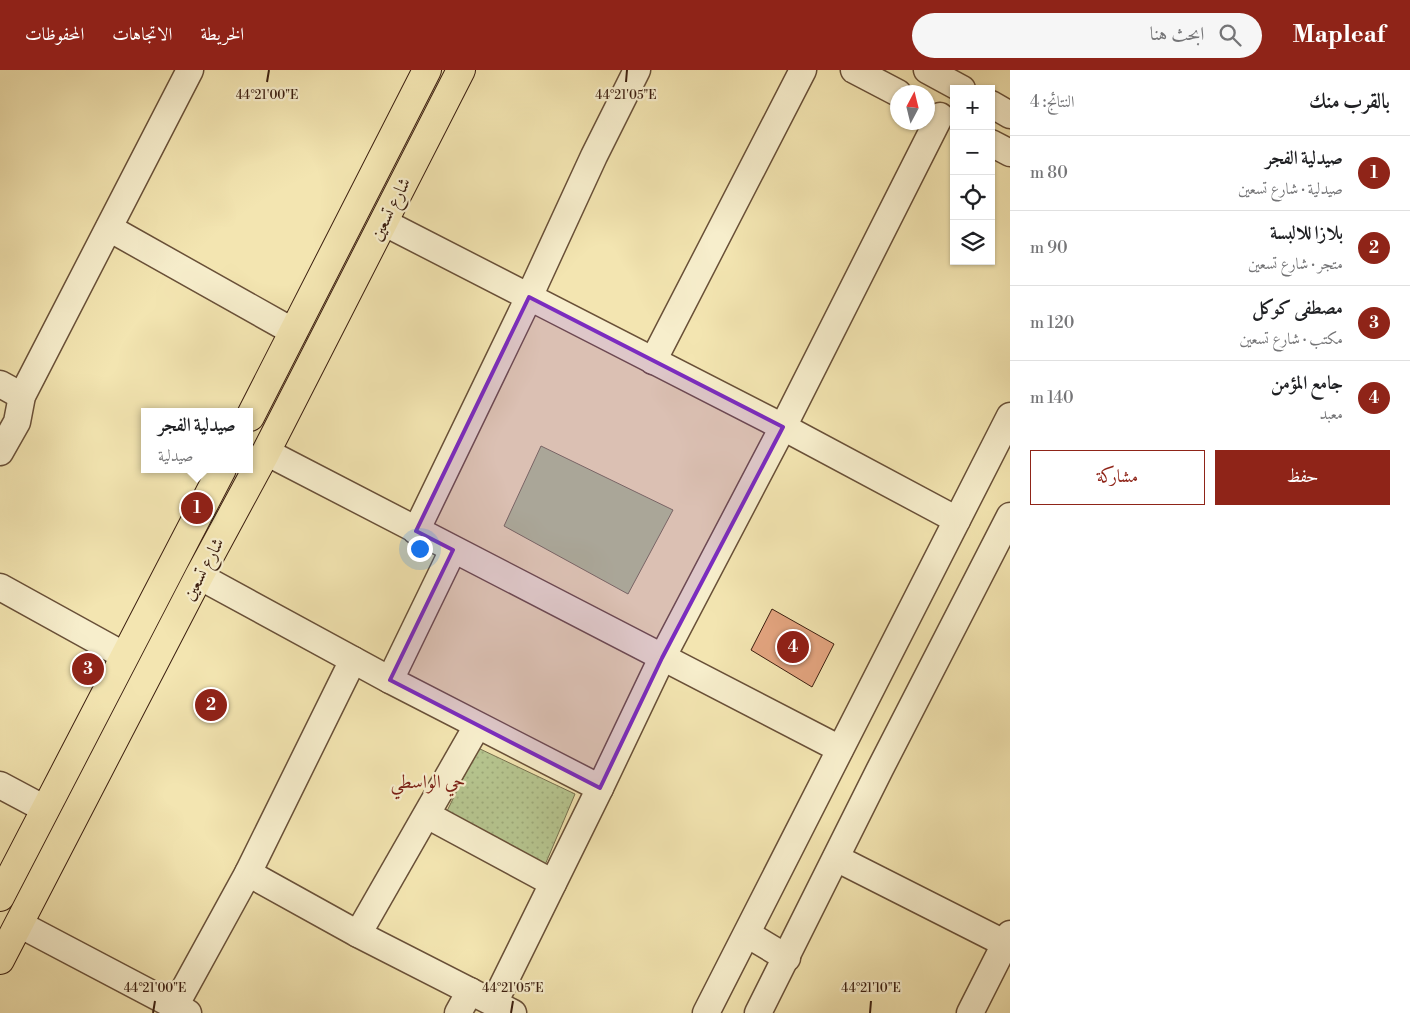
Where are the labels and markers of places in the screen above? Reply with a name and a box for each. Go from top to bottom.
pin: 1 [181,489,213,527]
pin: 4 [777,628,809,666]
pin: 3 [72,650,104,688]
pin: 2 [195,686,227,724]

